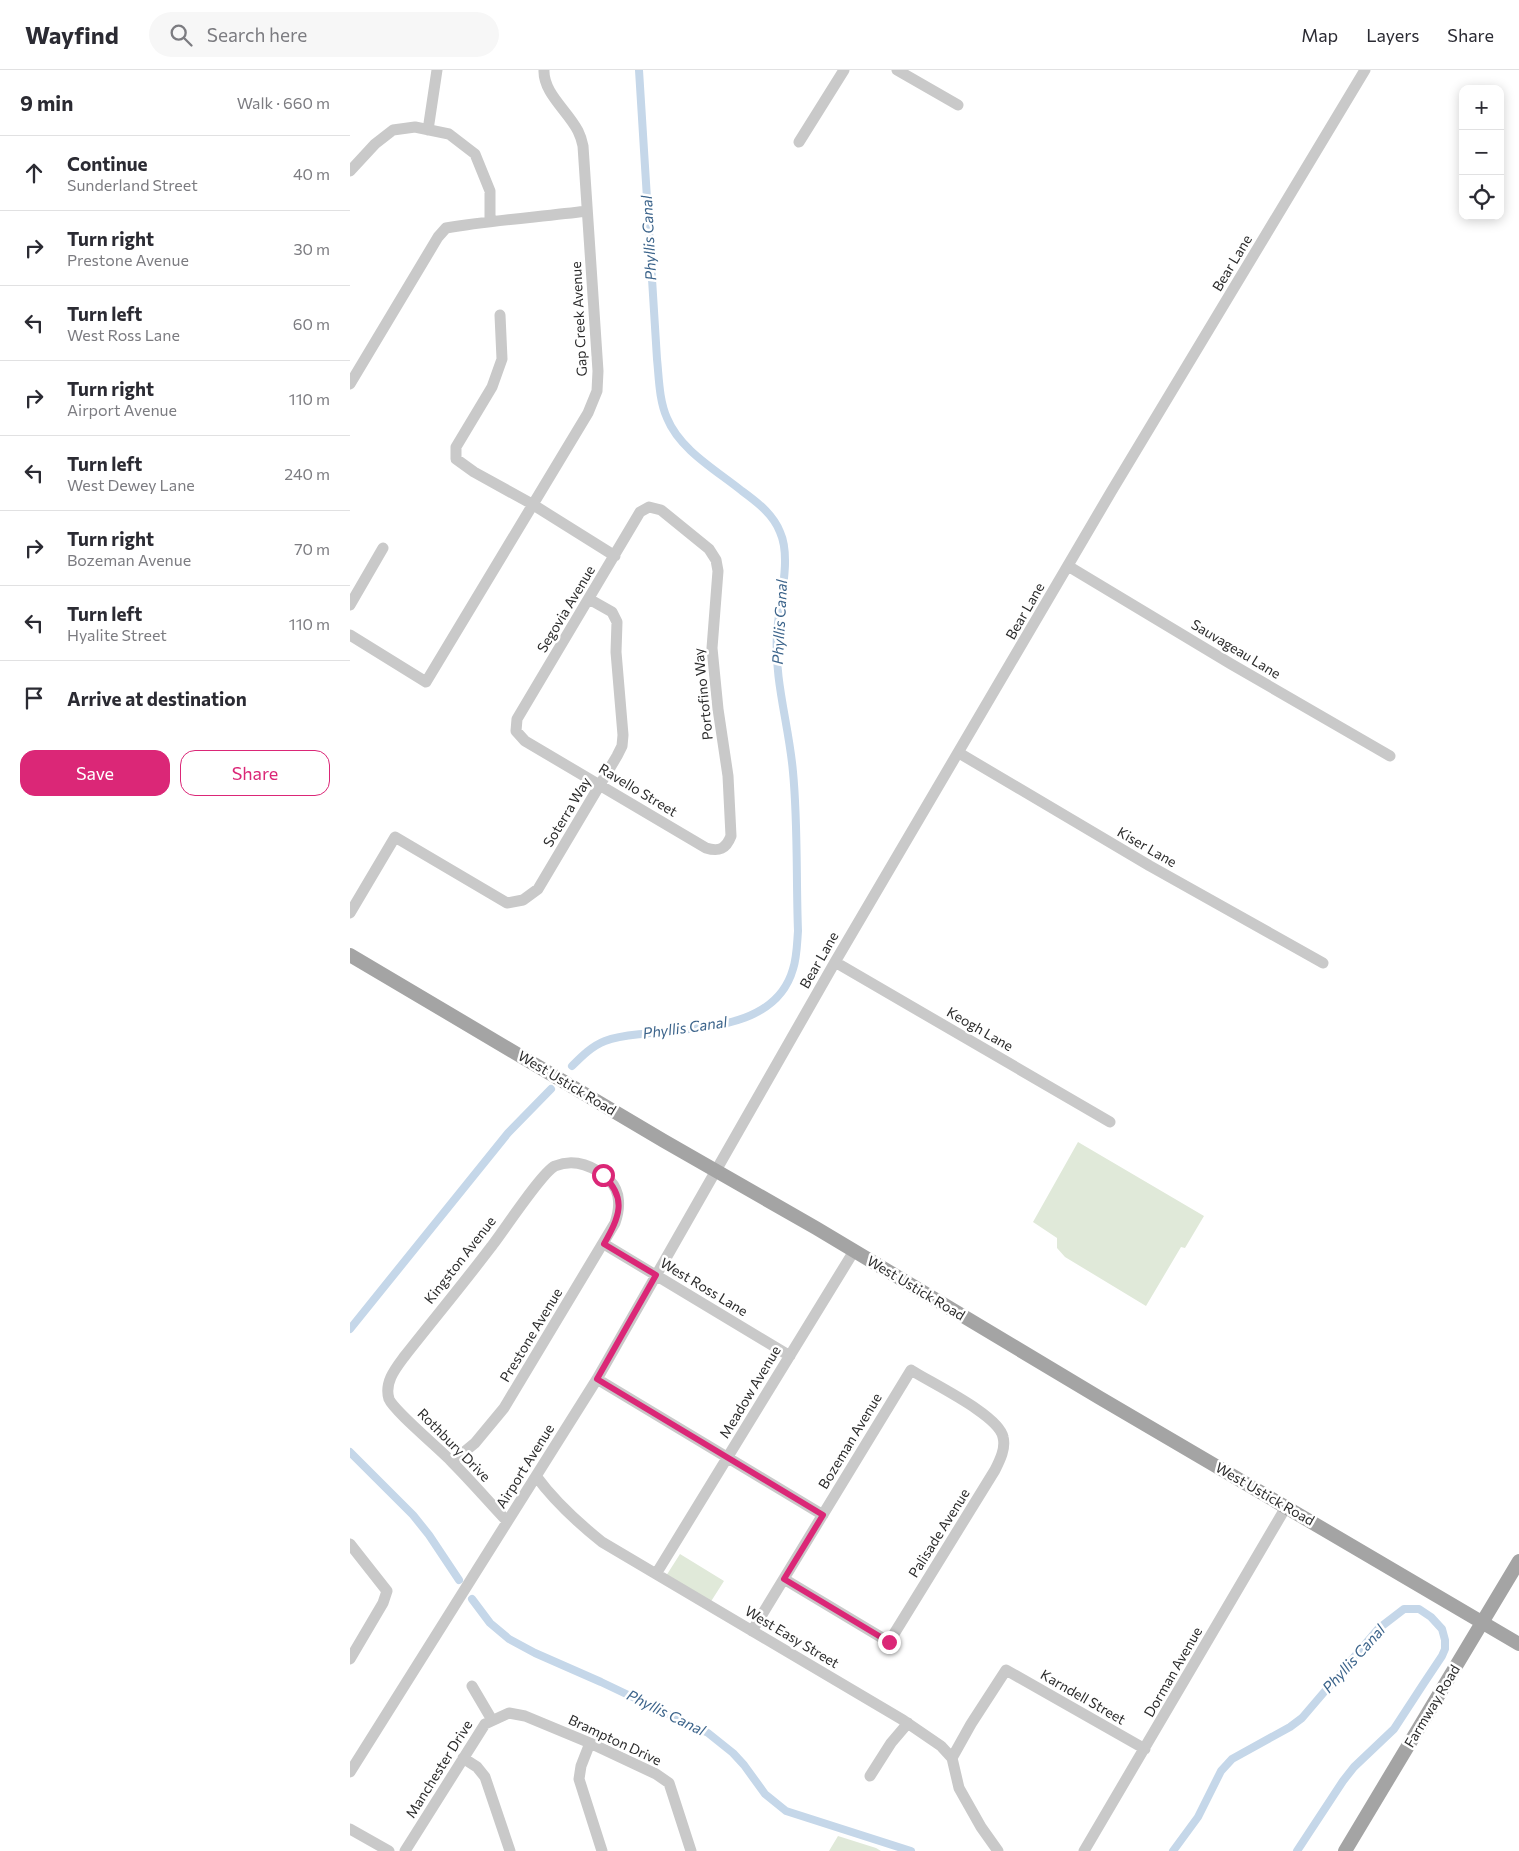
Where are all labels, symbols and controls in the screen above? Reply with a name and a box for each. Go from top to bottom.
search box [149,12,499,57]
text: Wayfind [25,20,119,49]
icon: search [167,21,195,49]
text: Search here [207,23,307,46]
text: Map [1301,24,1338,46]
text: Layers [1366,24,1419,46]
text: Share [1447,24,1494,46]
map controls [1459,85,1504,220]
button: + [1459,85,1504,130]
text: 9 min [20,90,73,115]
text: Walk · 660 m [237,93,330,112]
button: − [1459,130,1504,175]
text: Continue [67,152,147,175]
icon: ahead [20,159,48,187]
text: 40 m [293,164,330,183]
text: Sunderland Street [67,175,198,194]
button: locate [1459,175,1504,220]
water label: Phyllis Canal [637,194,659,281]
text: Turn right [67,227,154,250]
street label: Bear Lane [1208,231,1255,294]
icon: right [20,234,48,262]
text: 30 m [293,239,330,258]
text: Prestone Avenue [67,250,189,269]
street label: Gap Creek Avenue [567,261,590,377]
text: Turn left [67,302,142,325]
icon: left [20,309,48,337]
text: 60 m [293,314,330,333]
text: West Ross Lane [67,325,180,344]
text: Turn right [67,377,154,400]
icon: right [20,384,48,412]
text: 110 m [289,389,330,408]
text: Airport Avenue [67,400,177,419]
text: Turn left [67,452,142,475]
icon: left [20,459,48,487]
text: 240 m [284,464,330,483]
text: West Dewey Lane [67,475,195,494]
text: Turn right [67,527,154,550]
icon: right [20,534,48,562]
text: 70 m [294,539,330,558]
text: Bozeman Avenue [67,550,191,569]
street label: Segovia Avenue [533,562,598,655]
water label: Phyllis Canal [768,578,790,665]
street label: Bear Lane [1002,579,1048,642]
text: Turn left [67,602,142,625]
icon: left [20,609,48,637]
text: 110 m [289,614,330,633]
street label: Sauvageau Lane [1189,615,1284,682]
text: Hyalite Street [67,625,167,644]
street label: Portofino Way [689,647,716,741]
icon: arrive [20,684,48,712]
text: Arrive at destination [67,687,247,710]
button: Save [20,750,170,796]
button: Share [180,750,330,796]
street label: Ravello Street [596,759,681,820]
street label: Soterra Way [539,774,594,850]
street label: Kiser Lane [1115,823,1180,870]
street label: Bear Lane [796,928,842,991]
street label: Keogh Lane [944,1003,1016,1054]
water label: Phyllis Canal [642,1012,729,1042]
street label: West Ustick Road [515,1047,619,1119]
route start [592,1164,615,1187]
street label: Kingston Avenue [420,1213,499,1307]
street label: West Ustick Road [864,1252,968,1324]
street label: West Ross Lane [658,1254,751,1319]
street label: Prestone Avenue [496,1285,565,1385]
street label: Meadow Avenue [715,1342,784,1441]
street label: Bozeman Avenue [814,1390,885,1492]
street label: Rothbury Drive [414,1405,494,1485]
street label: Airport Avenue [492,1420,557,1511]
street label: West Ustick Road [1213,1458,1318,1529]
street label: Palisade Avenue [904,1485,973,1580]
street label: West Easy Street [742,1602,843,1671]
water label: Phyllis Canal [1318,1620,1389,1696]
street label: Dorman Avenue [1140,1624,1205,1720]
route end [878,1631,901,1654]
street label: Farmway Road [1400,1661,1463,1750]
street label: Karndell Street [1038,1665,1129,1728]
water label: Phyllis Canal [624,1685,710,1739]
street label: Brampton Drive [566,1711,664,1769]
street label: Manchester Drive [402,1717,476,1821]

